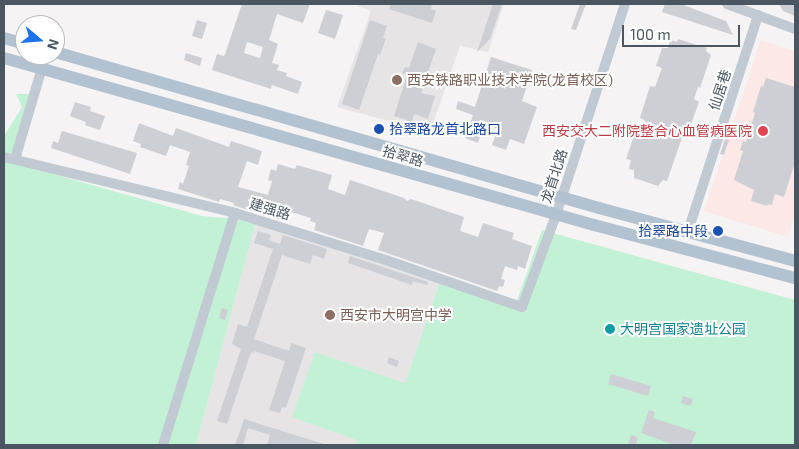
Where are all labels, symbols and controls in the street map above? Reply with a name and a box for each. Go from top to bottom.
north arrow [15,15,65,65]
scale bar [624,15,742,47]
text: 100 m [630,25,671,43]
text: N [44,37,63,52]
street label: 仙居巷 [706,67,734,113]
place label: 西安铁路职业技术学院(龙首校区) [407,72,613,88]
marker: 西安铁路职业技术学院(龙首校区) [391,74,403,86]
place label: 拾翠路龙首北路口 [389,121,501,137]
marker: 拾翠路龙首北路口 [373,123,385,135]
place label: 西安交大二附院整合心血管病医院 [542,123,752,139]
marker: 西安交大二附院整合心血管病医院 [756,124,770,138]
street label: 拾翠路 [380,142,426,170]
street label: 龙首北路 [537,147,571,205]
street label: 建强路 [247,195,293,223]
place label: 拾翠路中段 [638,223,708,239]
marker: 拾翠路中段 [712,225,724,237]
place label: 西安市大明宫中学 [340,307,452,323]
marker: 西安市大明宫中学 [324,309,336,321]
place label: 大明宫国家遗址公园 [620,321,746,337]
marker: 大明宫国家遗址公园 [604,323,616,335]

